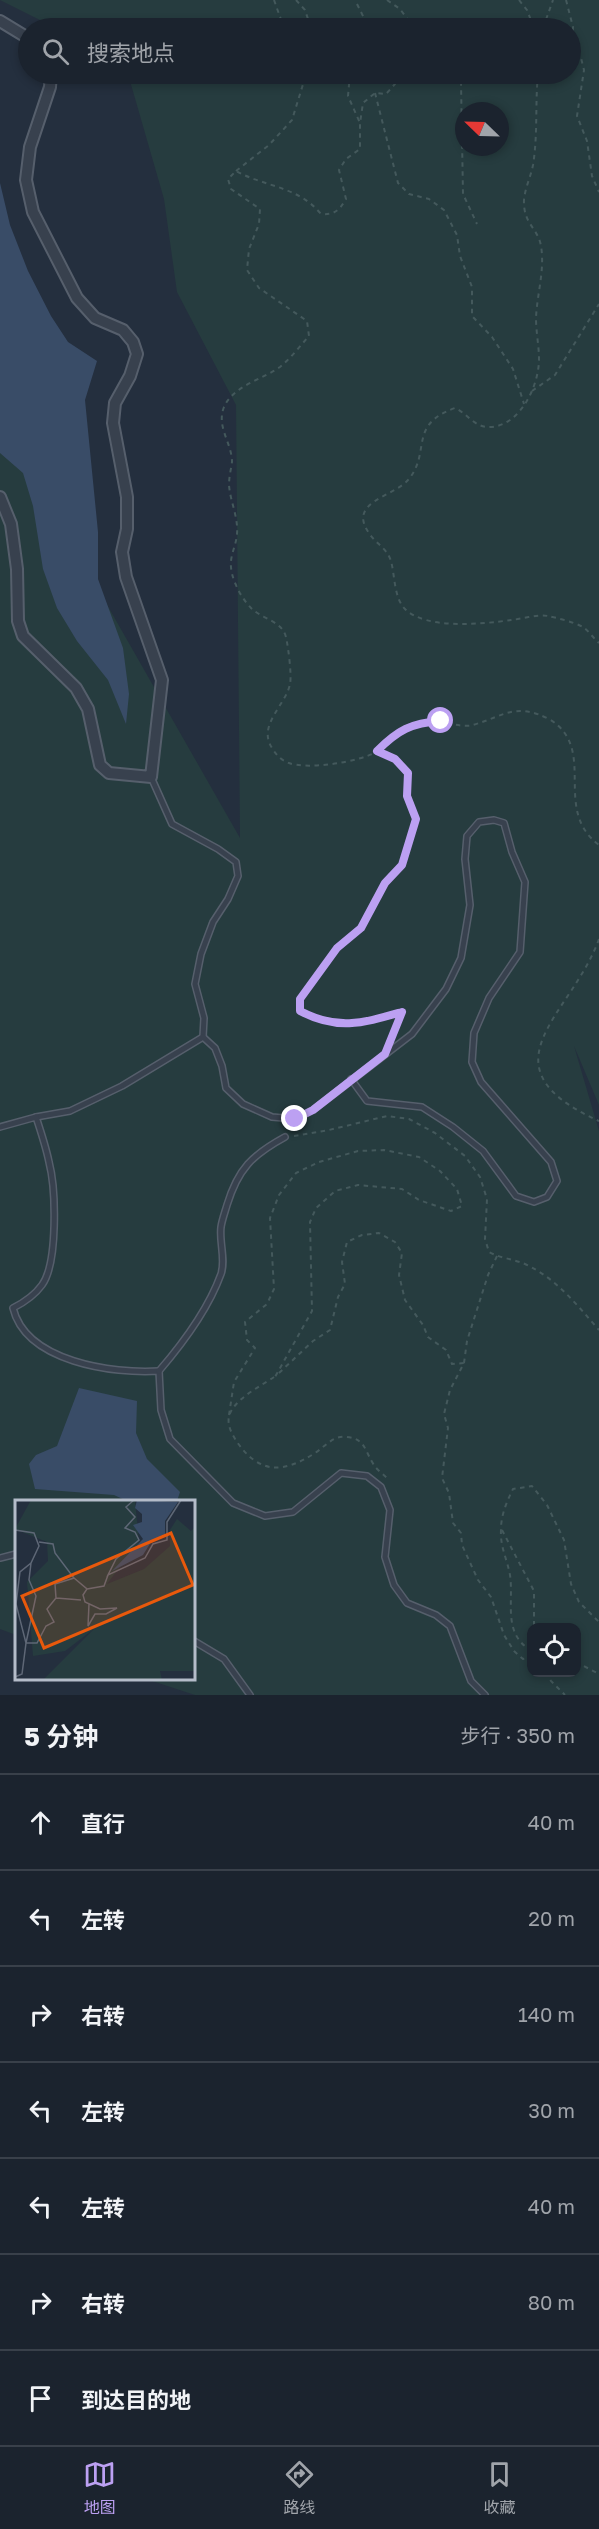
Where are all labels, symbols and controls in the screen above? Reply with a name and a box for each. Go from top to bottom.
search box [18,18,581,84]
icon: search [39,35,72,68]
text: 搜索地点 [87,39,175,66]
north arrow [455,102,509,156]
route start [427,707,453,733]
route end [281,1105,307,1131]
inset map [15,1500,195,1680]
map controls [527,1623,581,1677]
button: locate [527,1623,581,1677]
text: 5 分钟 [24,1721,98,1752]
text: 步行 · 350 m [461,1723,575,1747]
icon: ahead [24,1806,57,1839]
text: 直行 [81,1810,125,1837]
text: 40 m [528,1810,575,1834]
icon: left [24,1902,57,1935]
text: 左转 [81,1906,125,1933]
text: 20 m [528,1906,575,1930]
icon: right [24,1998,57,2031]
text: 右转 [81,2002,125,2029]
text: 140 m [518,2002,575,2026]
icon: left [24,2094,57,2127]
text: 左转 [81,2098,125,2125]
text: 30 m [528,2098,575,2122]
icon: left [24,2190,57,2223]
text: 左转 [81,2194,125,2221]
text: 40 m [528,2194,575,2218]
icon: right [24,2286,57,2319]
text: 右转 [81,2290,125,2317]
text: 80 m [528,2290,575,2314]
icon: arrive [24,2382,57,2415]
text: 到达目的地 [81,2386,191,2413]
tab: 地图 [83,2458,116,2518]
tab: 路线 [283,2458,316,2518]
tab: 收藏 [483,2458,516,2518]

